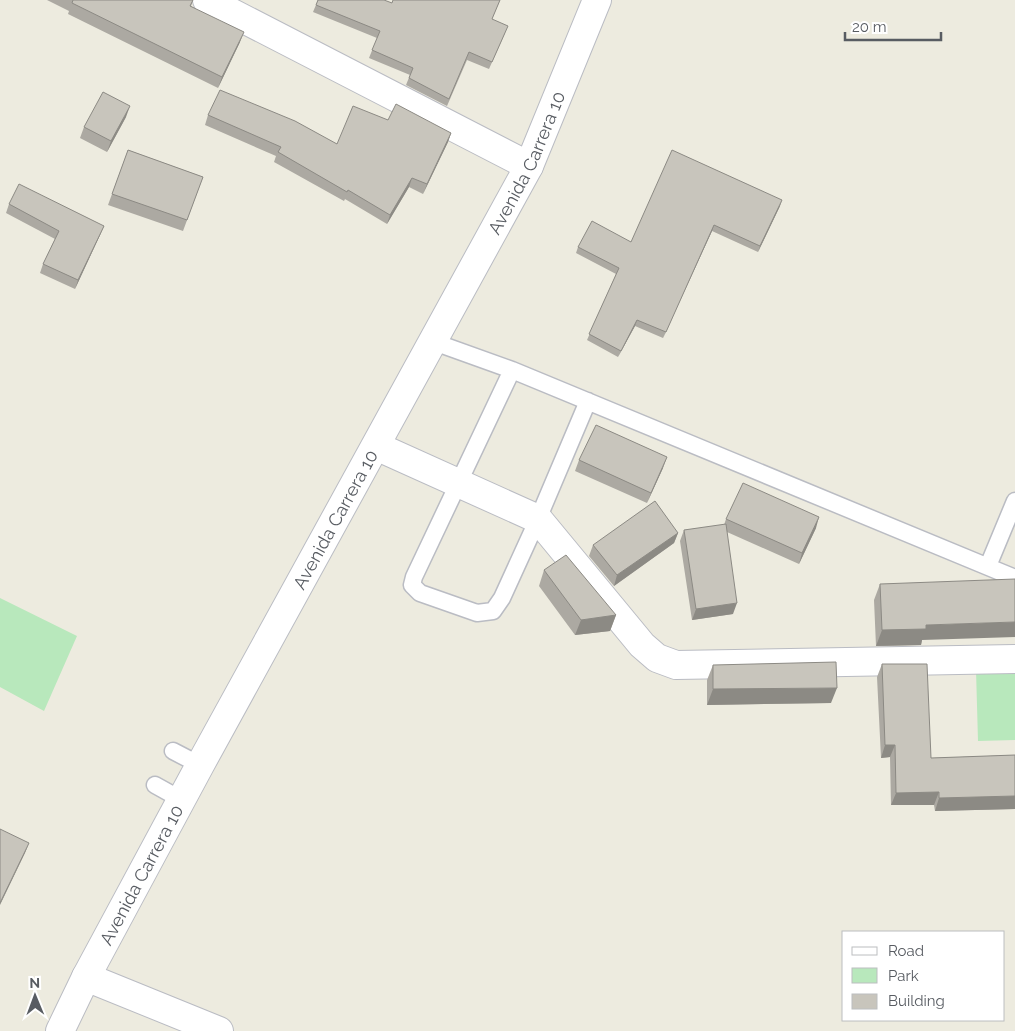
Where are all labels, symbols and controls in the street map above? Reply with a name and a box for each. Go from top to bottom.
scale bar [845,10,941,42]
text: 20 m [852,18,887,36]
street label: Avenida Carrera 10 [483,88,569,238]
street label: Avenida Carrera 10 [288,446,382,593]
street label: Avenida Carrera 10 [95,801,187,948]
legend [842,931,1005,1021]
text: Road [888,942,924,960]
text: Park [888,967,919,985]
north arrow [10,971,60,1021]
text: N [29,975,40,991]
text: Building [888,992,945,1010]

